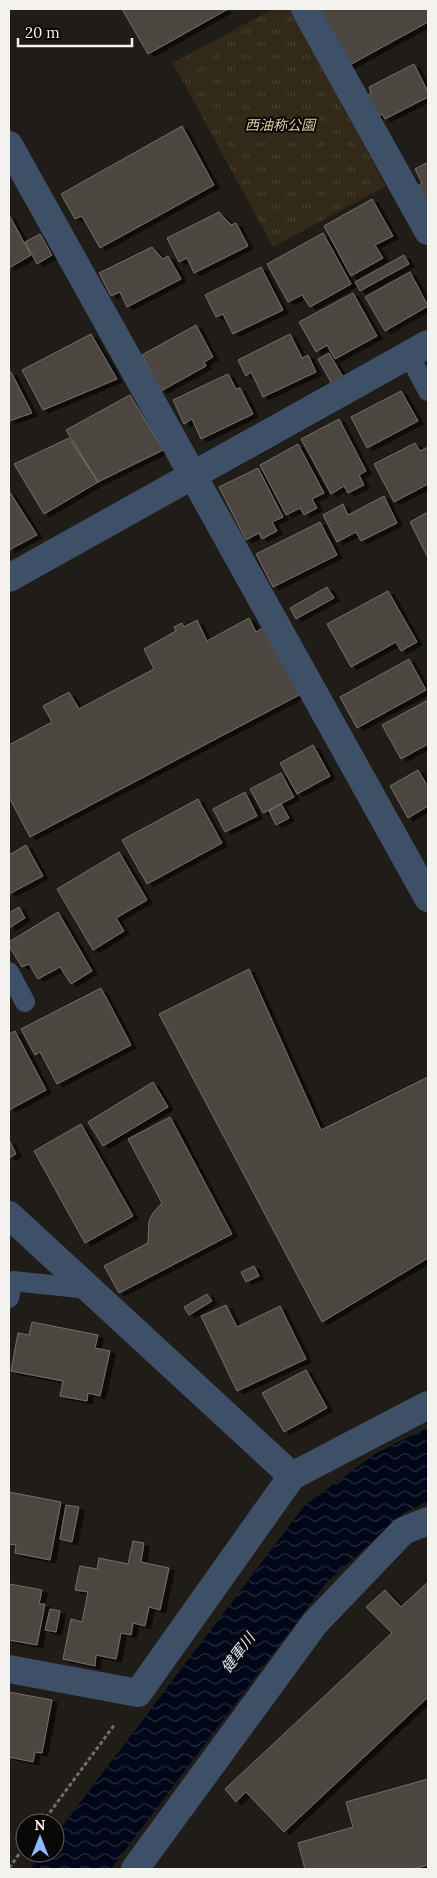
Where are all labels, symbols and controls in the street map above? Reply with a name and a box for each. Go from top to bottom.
scale bar [18,15,131,47]
text: 20 m [25,23,60,42]
park label: 西油称公園 [245,116,317,134]
water label: 健軍川 [216,1627,260,1676]
north arrow [15,1813,65,1863]
text: N [35,1816,46,1834]

